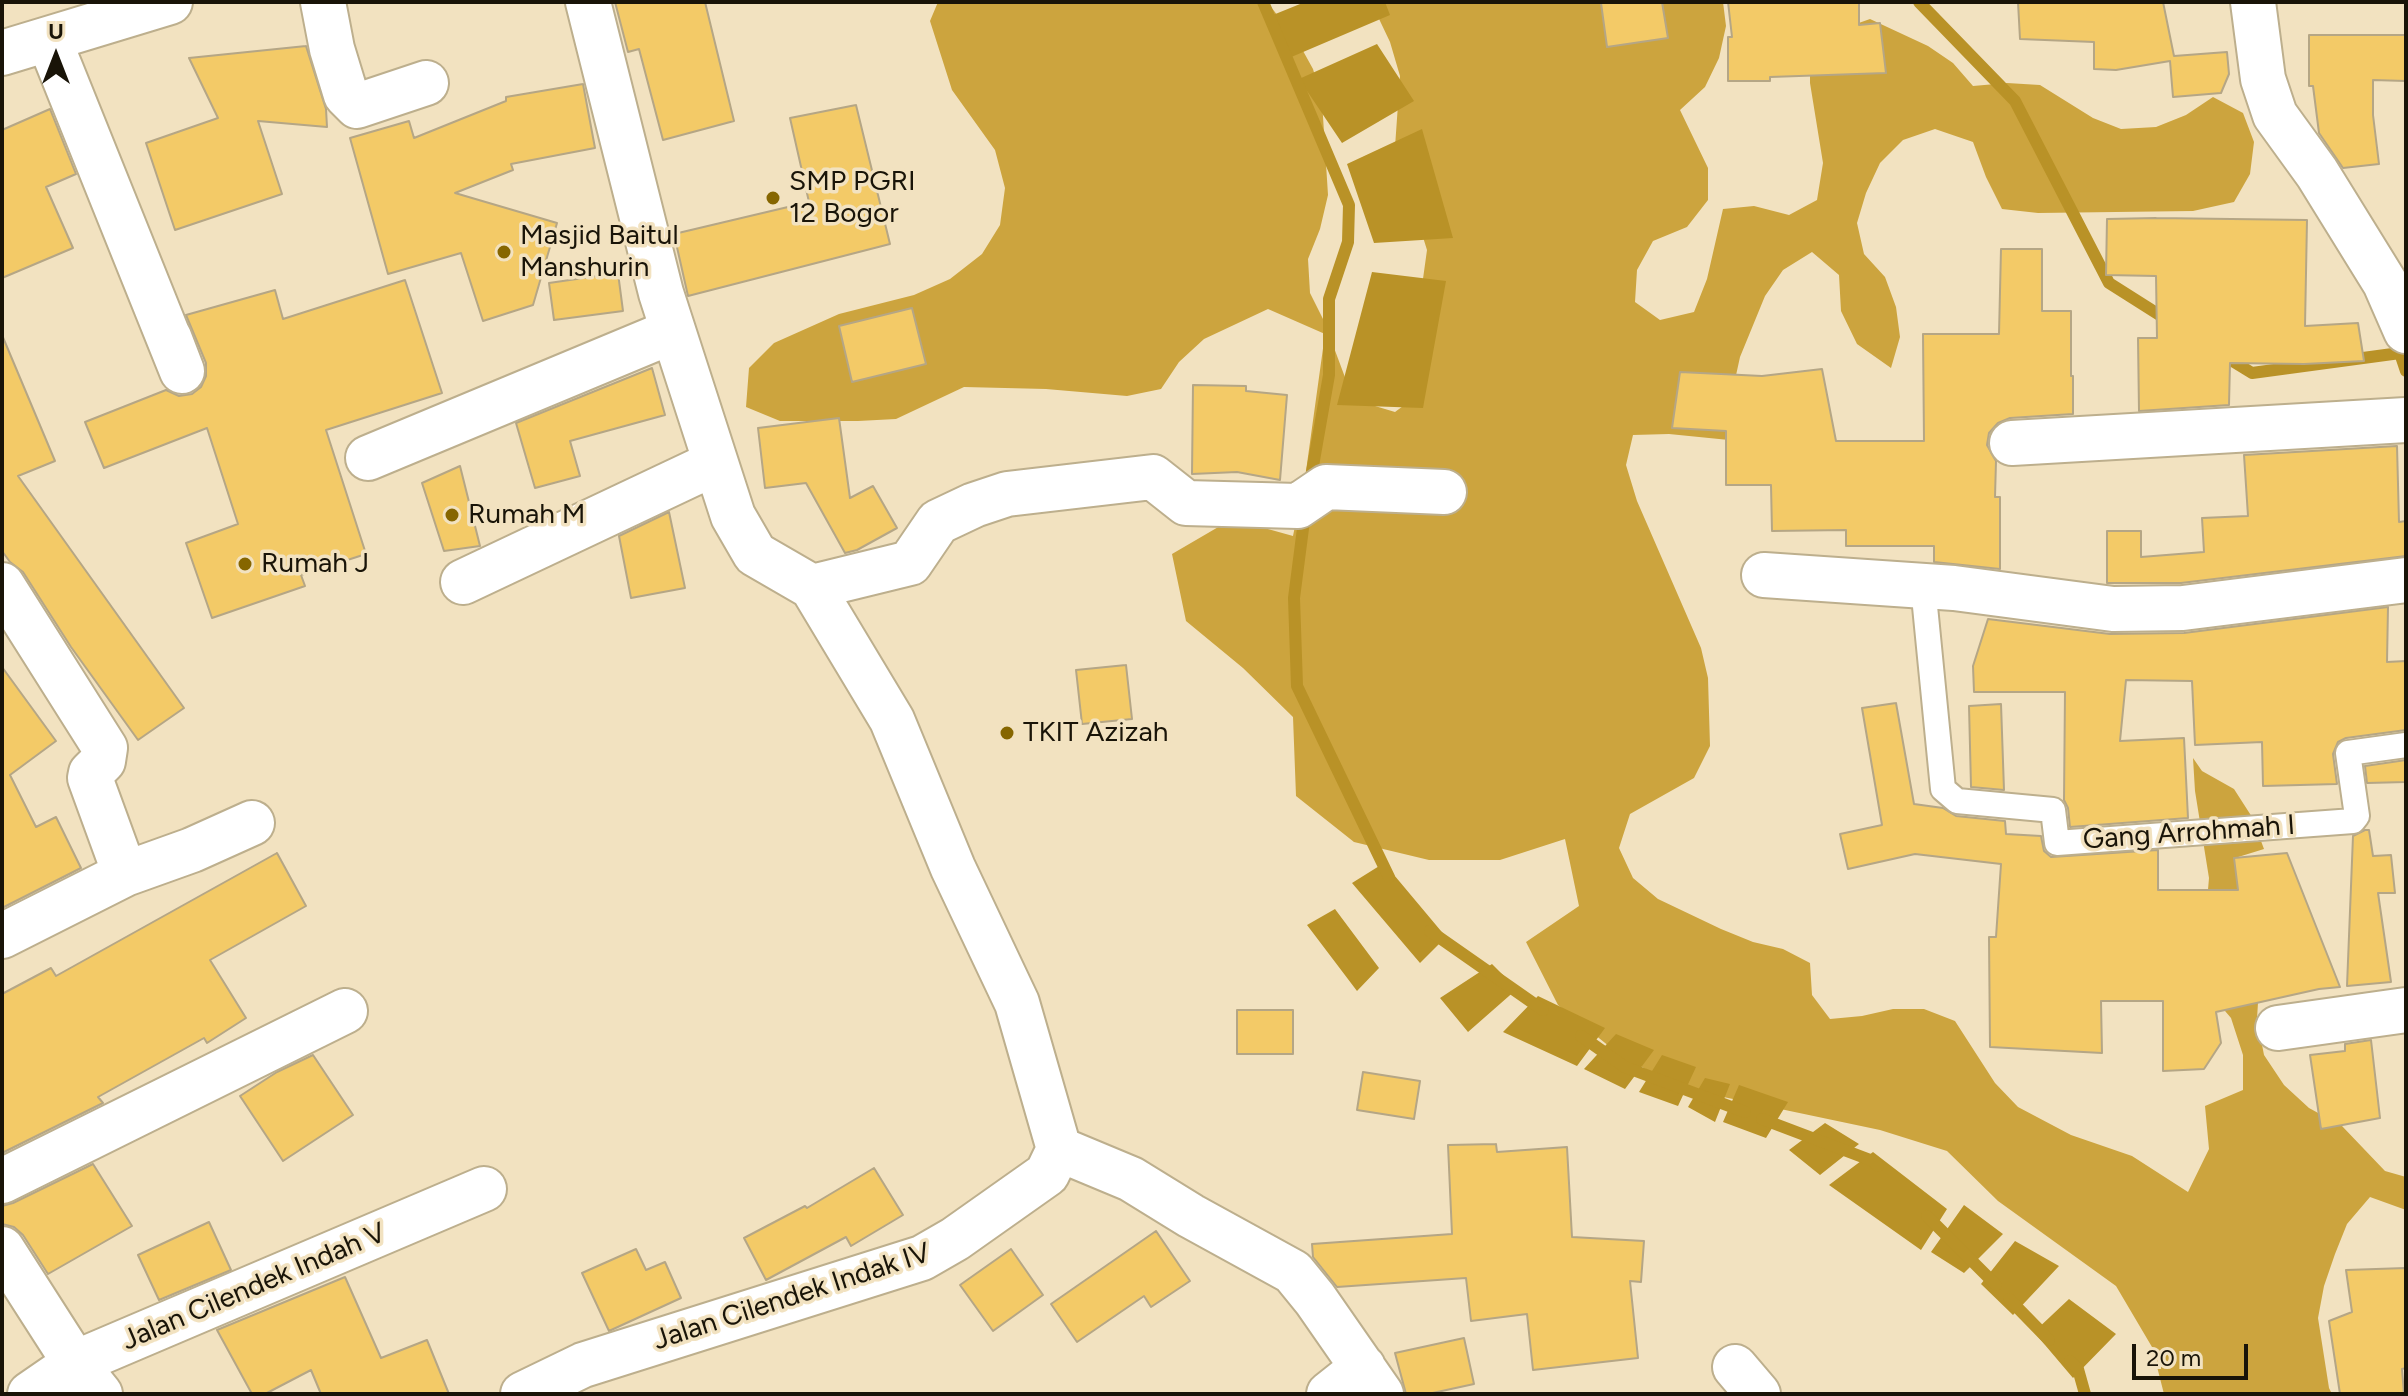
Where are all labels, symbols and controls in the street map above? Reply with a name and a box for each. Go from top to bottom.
north arrow [16,16,96,96]
text: U [48,18,64,45]
place label: SMP PGRI 12 Bogor [789,165,916,231]
marker: SMP PGRI 12 Bogor [764,189,782,207]
place label: Masjid Baitul Manshurin [520,219,679,285]
marker: Masjid Baitul Manshurin [495,243,513,261]
place label: Rumah M [468,498,585,532]
marker: Rumah M [443,506,461,524]
place label: Rumah J [261,547,369,581]
marker: Rumah J [236,555,254,573]
place label: TKIT Azizah [1023,716,1168,750]
marker: TKIT Azizah [998,724,1016,742]
street label: Gang Arrohmah I [2082,809,2296,857]
street label: Jalan Cilendek Indah V [117,1216,391,1358]
street label: Jalan Cilendek Indak IV [649,1236,935,1358]
scale bar [2136,1328,2252,1378]
text: 20 m [2146,1343,2201,1372]

